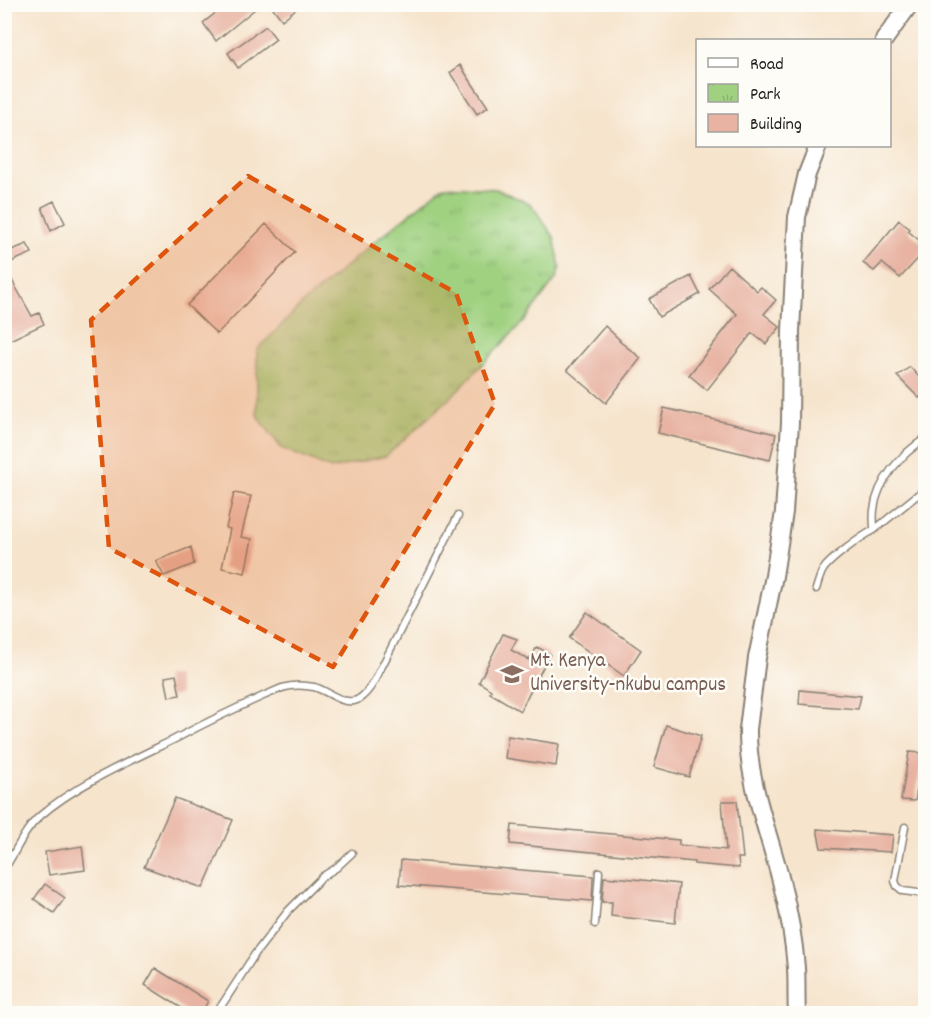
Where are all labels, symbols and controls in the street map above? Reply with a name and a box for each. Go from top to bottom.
legend [696,39,891,147]
text: Road [750,53,784,78]
text: Park [750,83,781,108]
text: Building [750,113,802,138]
place label: Mt. Kenya University-nkubu campus [530,647,726,701]
school or university icon: Mt. Kenya University-nkubu campus [499,661,525,687]

